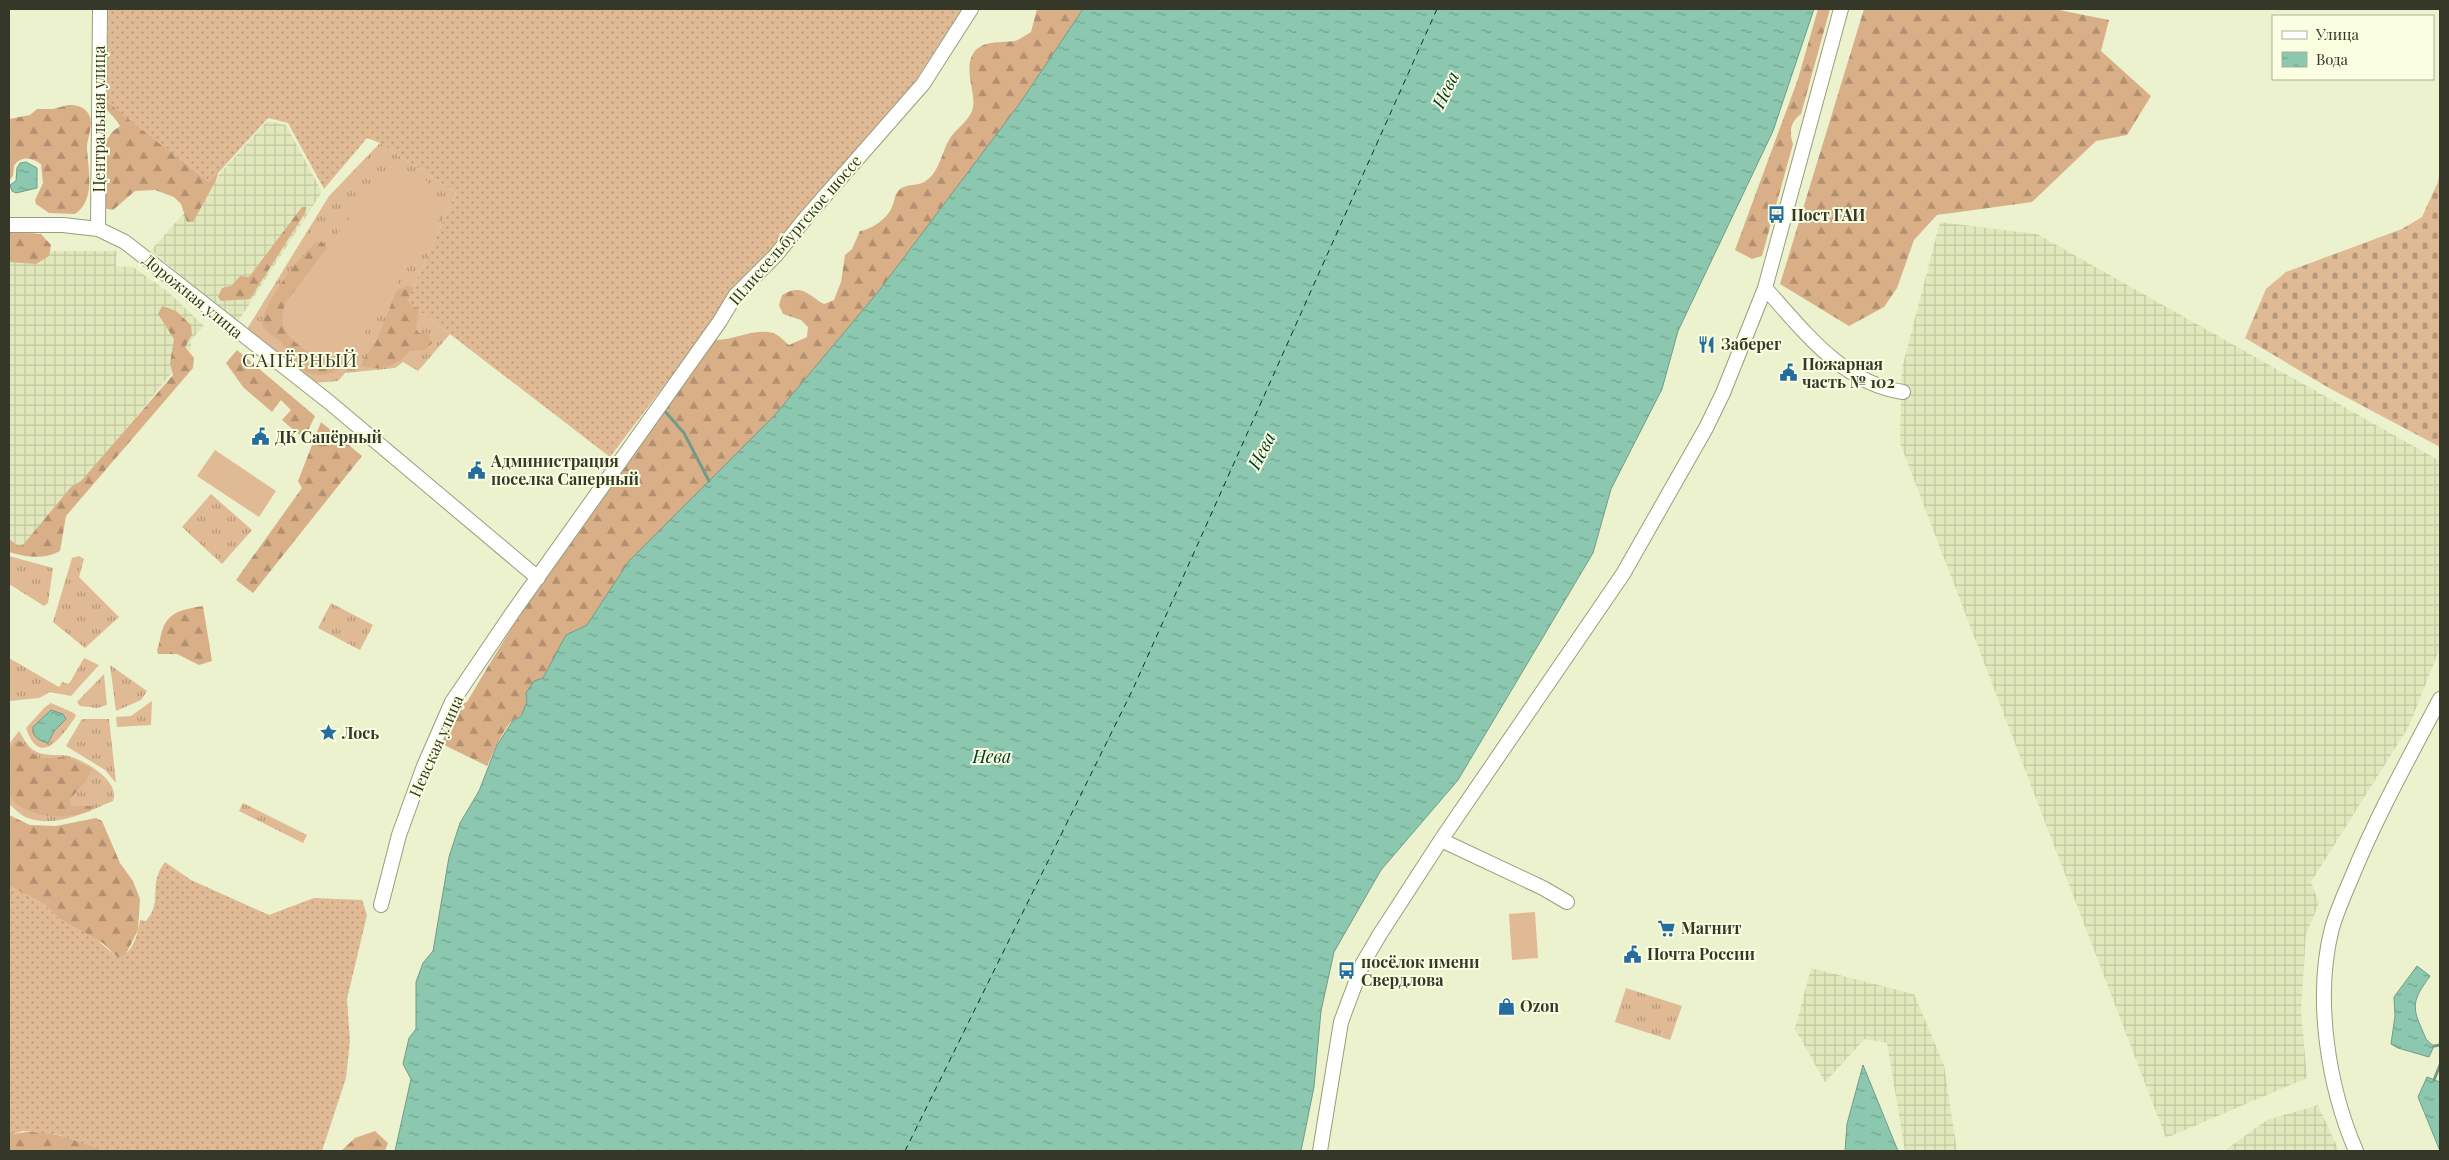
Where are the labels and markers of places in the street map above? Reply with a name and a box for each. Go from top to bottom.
place label: Пост ГАИ [1791,204,1865,225]
bus stop icon: Пост ГАИ [1767,205,1787,225]
place label: Заберег [1721,333,1782,354]
restaurant icon: Заберег [1697,334,1717,354]
place label: Пожарная часть № 102 [1802,353,1895,392]
public building icon: Пожарная часть № 102 [1778,363,1798,383]
place label: ДК Сапёрный [275,426,383,447]
public building icon: ДК Сапёрный [251,427,271,447]
place label: Администрация поселка Саперный [490,450,640,489]
public building icon: Администрация поселка Саперный [467,460,487,480]
place label: Лось [341,722,379,743]
place icon: Лось [318,723,338,743]
place label: Магнит [1681,917,1742,938]
supermarket icon: Магнит [1657,918,1677,938]
place label: Почта России [1647,943,1756,964]
public building icon: Почта России [1623,944,1643,964]
place label: посёлок имени Свердлова [1361,951,1480,990]
bus stop icon: посёлок имени Свердлова [1337,961,1357,981]
place label: Ozon [1520,995,1559,1016]
shop icon: Ozon [1496,996,1516,1016]

